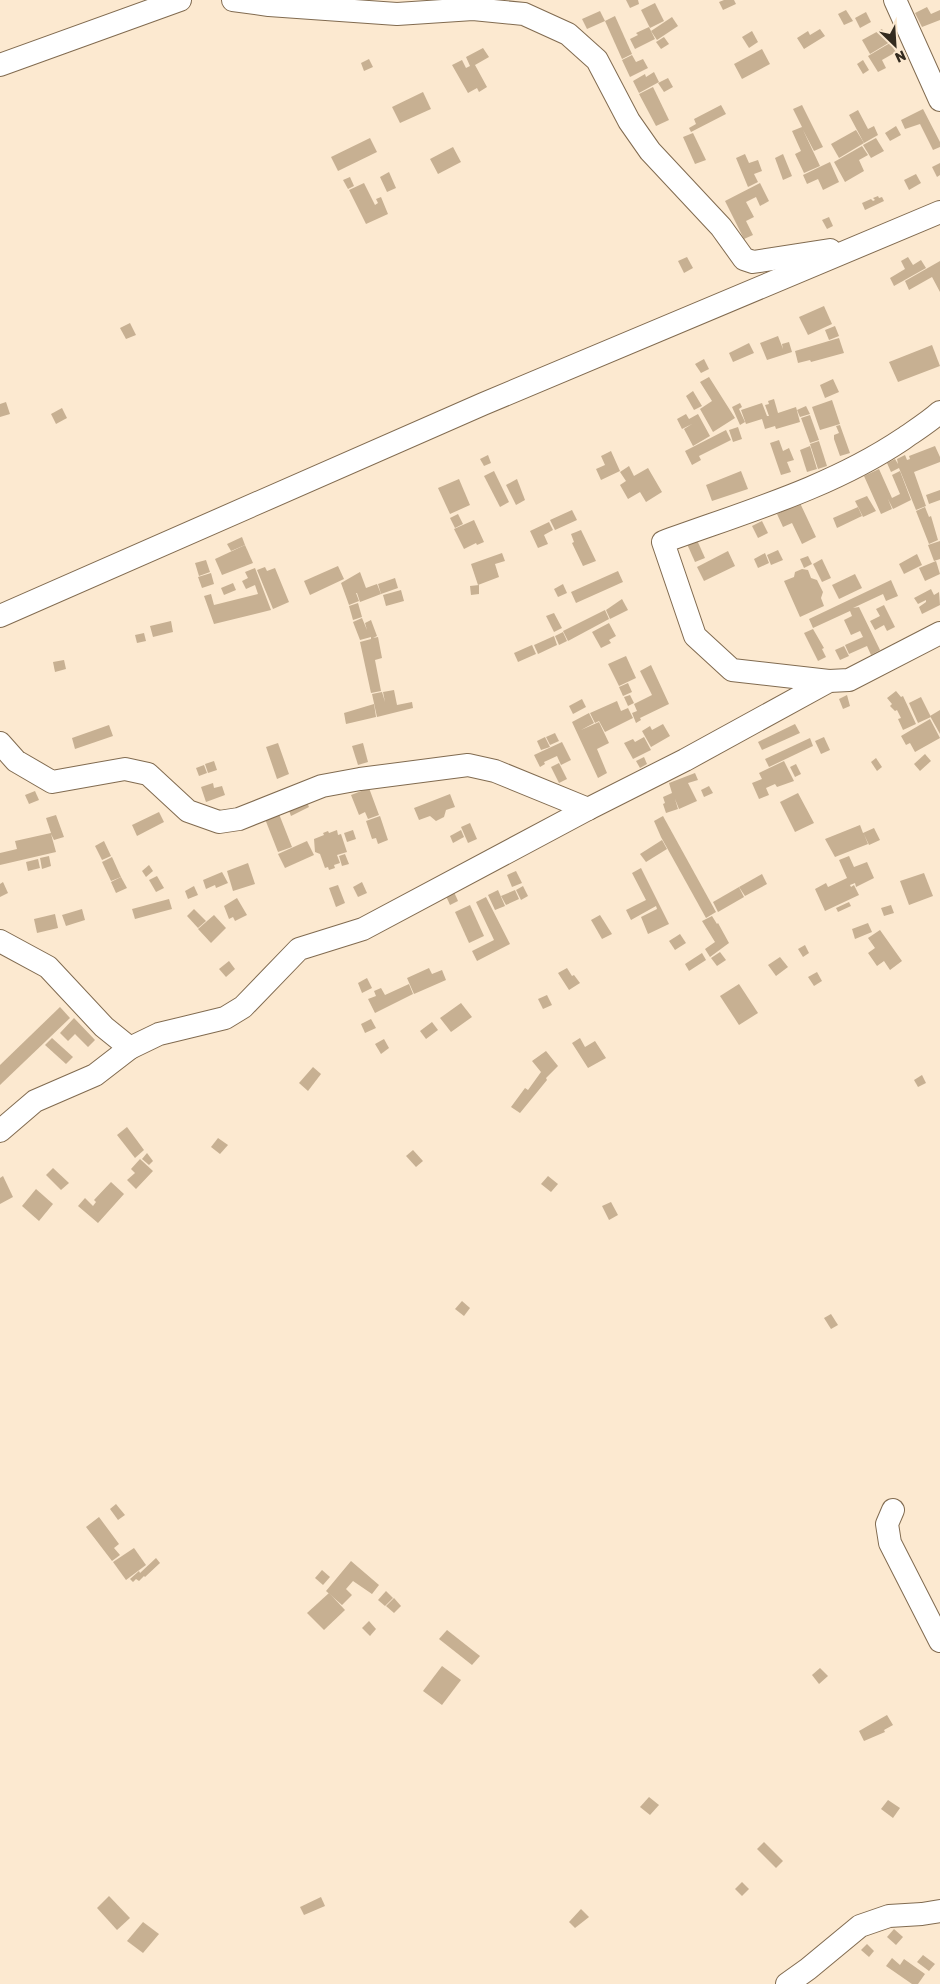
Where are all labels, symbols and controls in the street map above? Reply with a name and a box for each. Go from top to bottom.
north arrow [870,20,920,70]
text: N [892,46,908,66]

